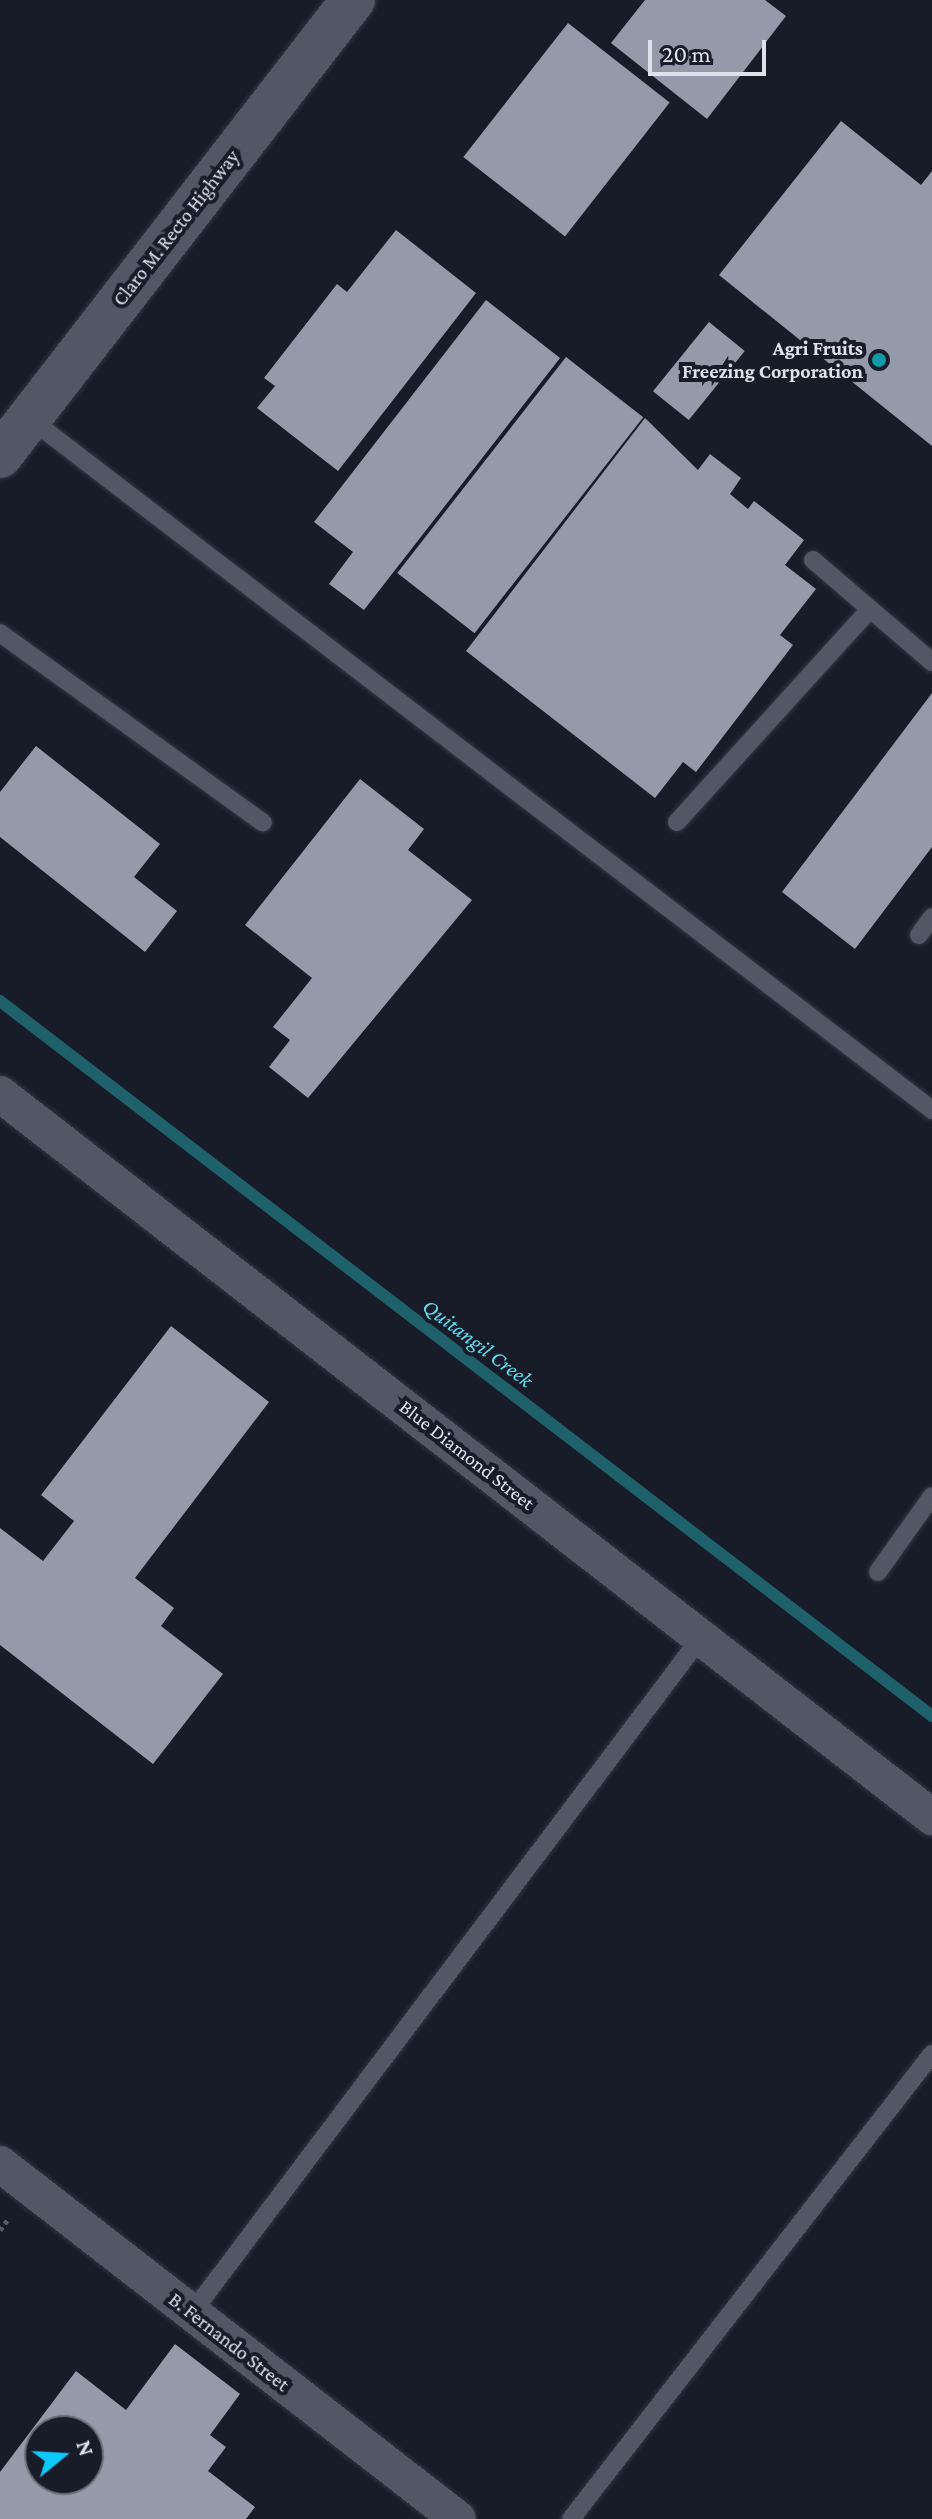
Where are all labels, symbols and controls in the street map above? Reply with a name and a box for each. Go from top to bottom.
scale bar [652,24,770,74]
text: 20 m [662,40,711,67]
street label: Claro M. Recto Highway [108,145,244,311]
place label: Agri Fruits Freezing Corporation [682,336,863,383]
marker: Agri Fruits Freezing Corporation [870,351,888,369]
water label: Quitangil Creek [418,1293,538,1393]
street label: Blue Diamond Street [395,1395,539,1515]
street label: B. Fernando Street [164,2288,294,2396]
north arrow [24,2415,104,2495]
text: N [71,2437,100,2459]

